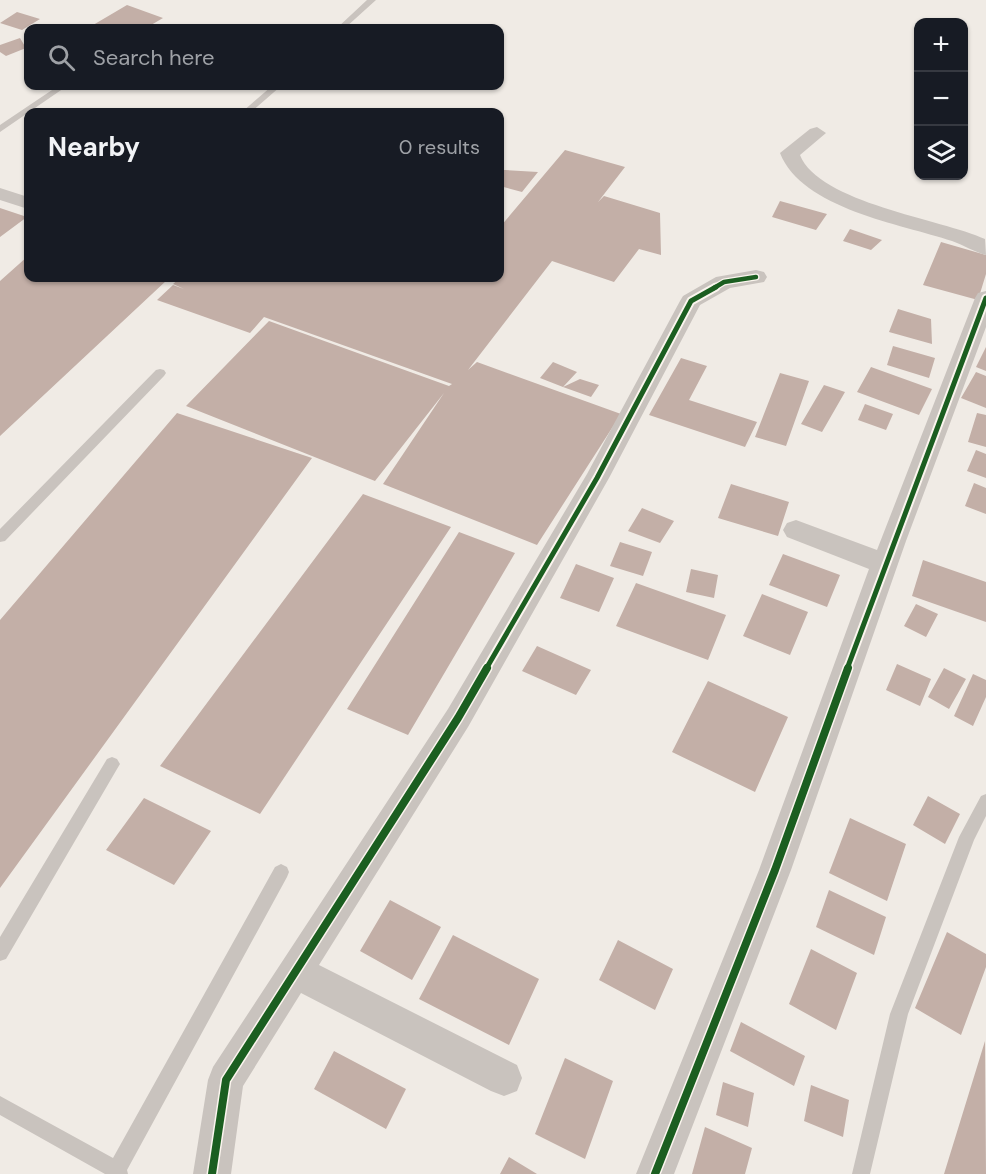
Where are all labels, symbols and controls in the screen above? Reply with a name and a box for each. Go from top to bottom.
map controls [914,18,968,180]
button: + [914,18,968,72]
search box [24,24,504,90]
icon: search [45,41,78,74]
text: Search here [93,43,214,72]
button: − [914,72,968,126]
button: layers [914,126,968,180]
text: Nearby [48,130,140,164]
text: 0 results [399,134,480,160]

